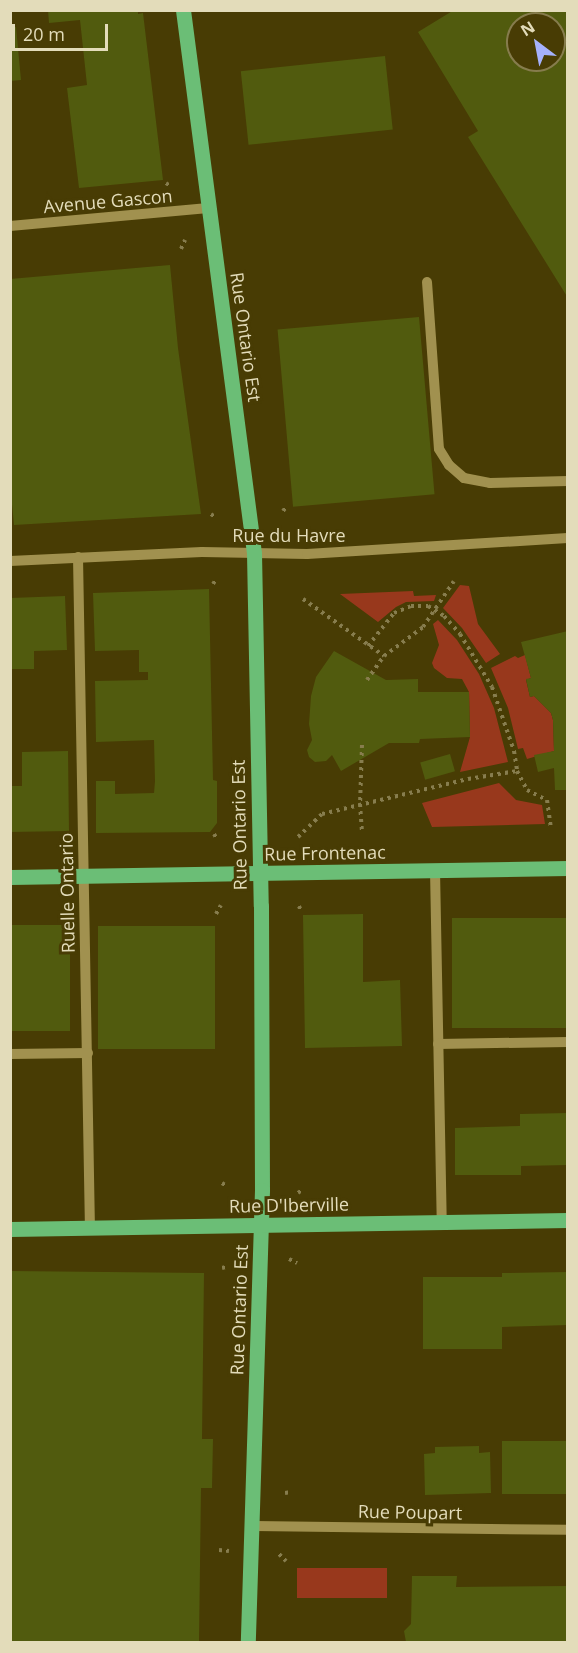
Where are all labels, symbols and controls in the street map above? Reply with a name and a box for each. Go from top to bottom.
scale bar [15,12,111,50]
north arrow [506,12,566,72]
text: N [516,16,539,41]
text: 20 m [23,22,65,46]
street label: Avenue Gascon [43,185,173,217]
street label: Rue Ontario Est [226,271,266,403]
street label: Rue du Havre [232,524,346,546]
street label: Rue Ontario Est [227,759,251,891]
street label: Ruelle Ontario [55,833,79,953]
street label: Rue Frontenac [264,841,386,865]
street label: Rue D'Iberville [229,1193,349,1217]
street label: Rue Ontario Est [226,1244,252,1376]
street label: Rue Poupart [358,1500,462,1524]

